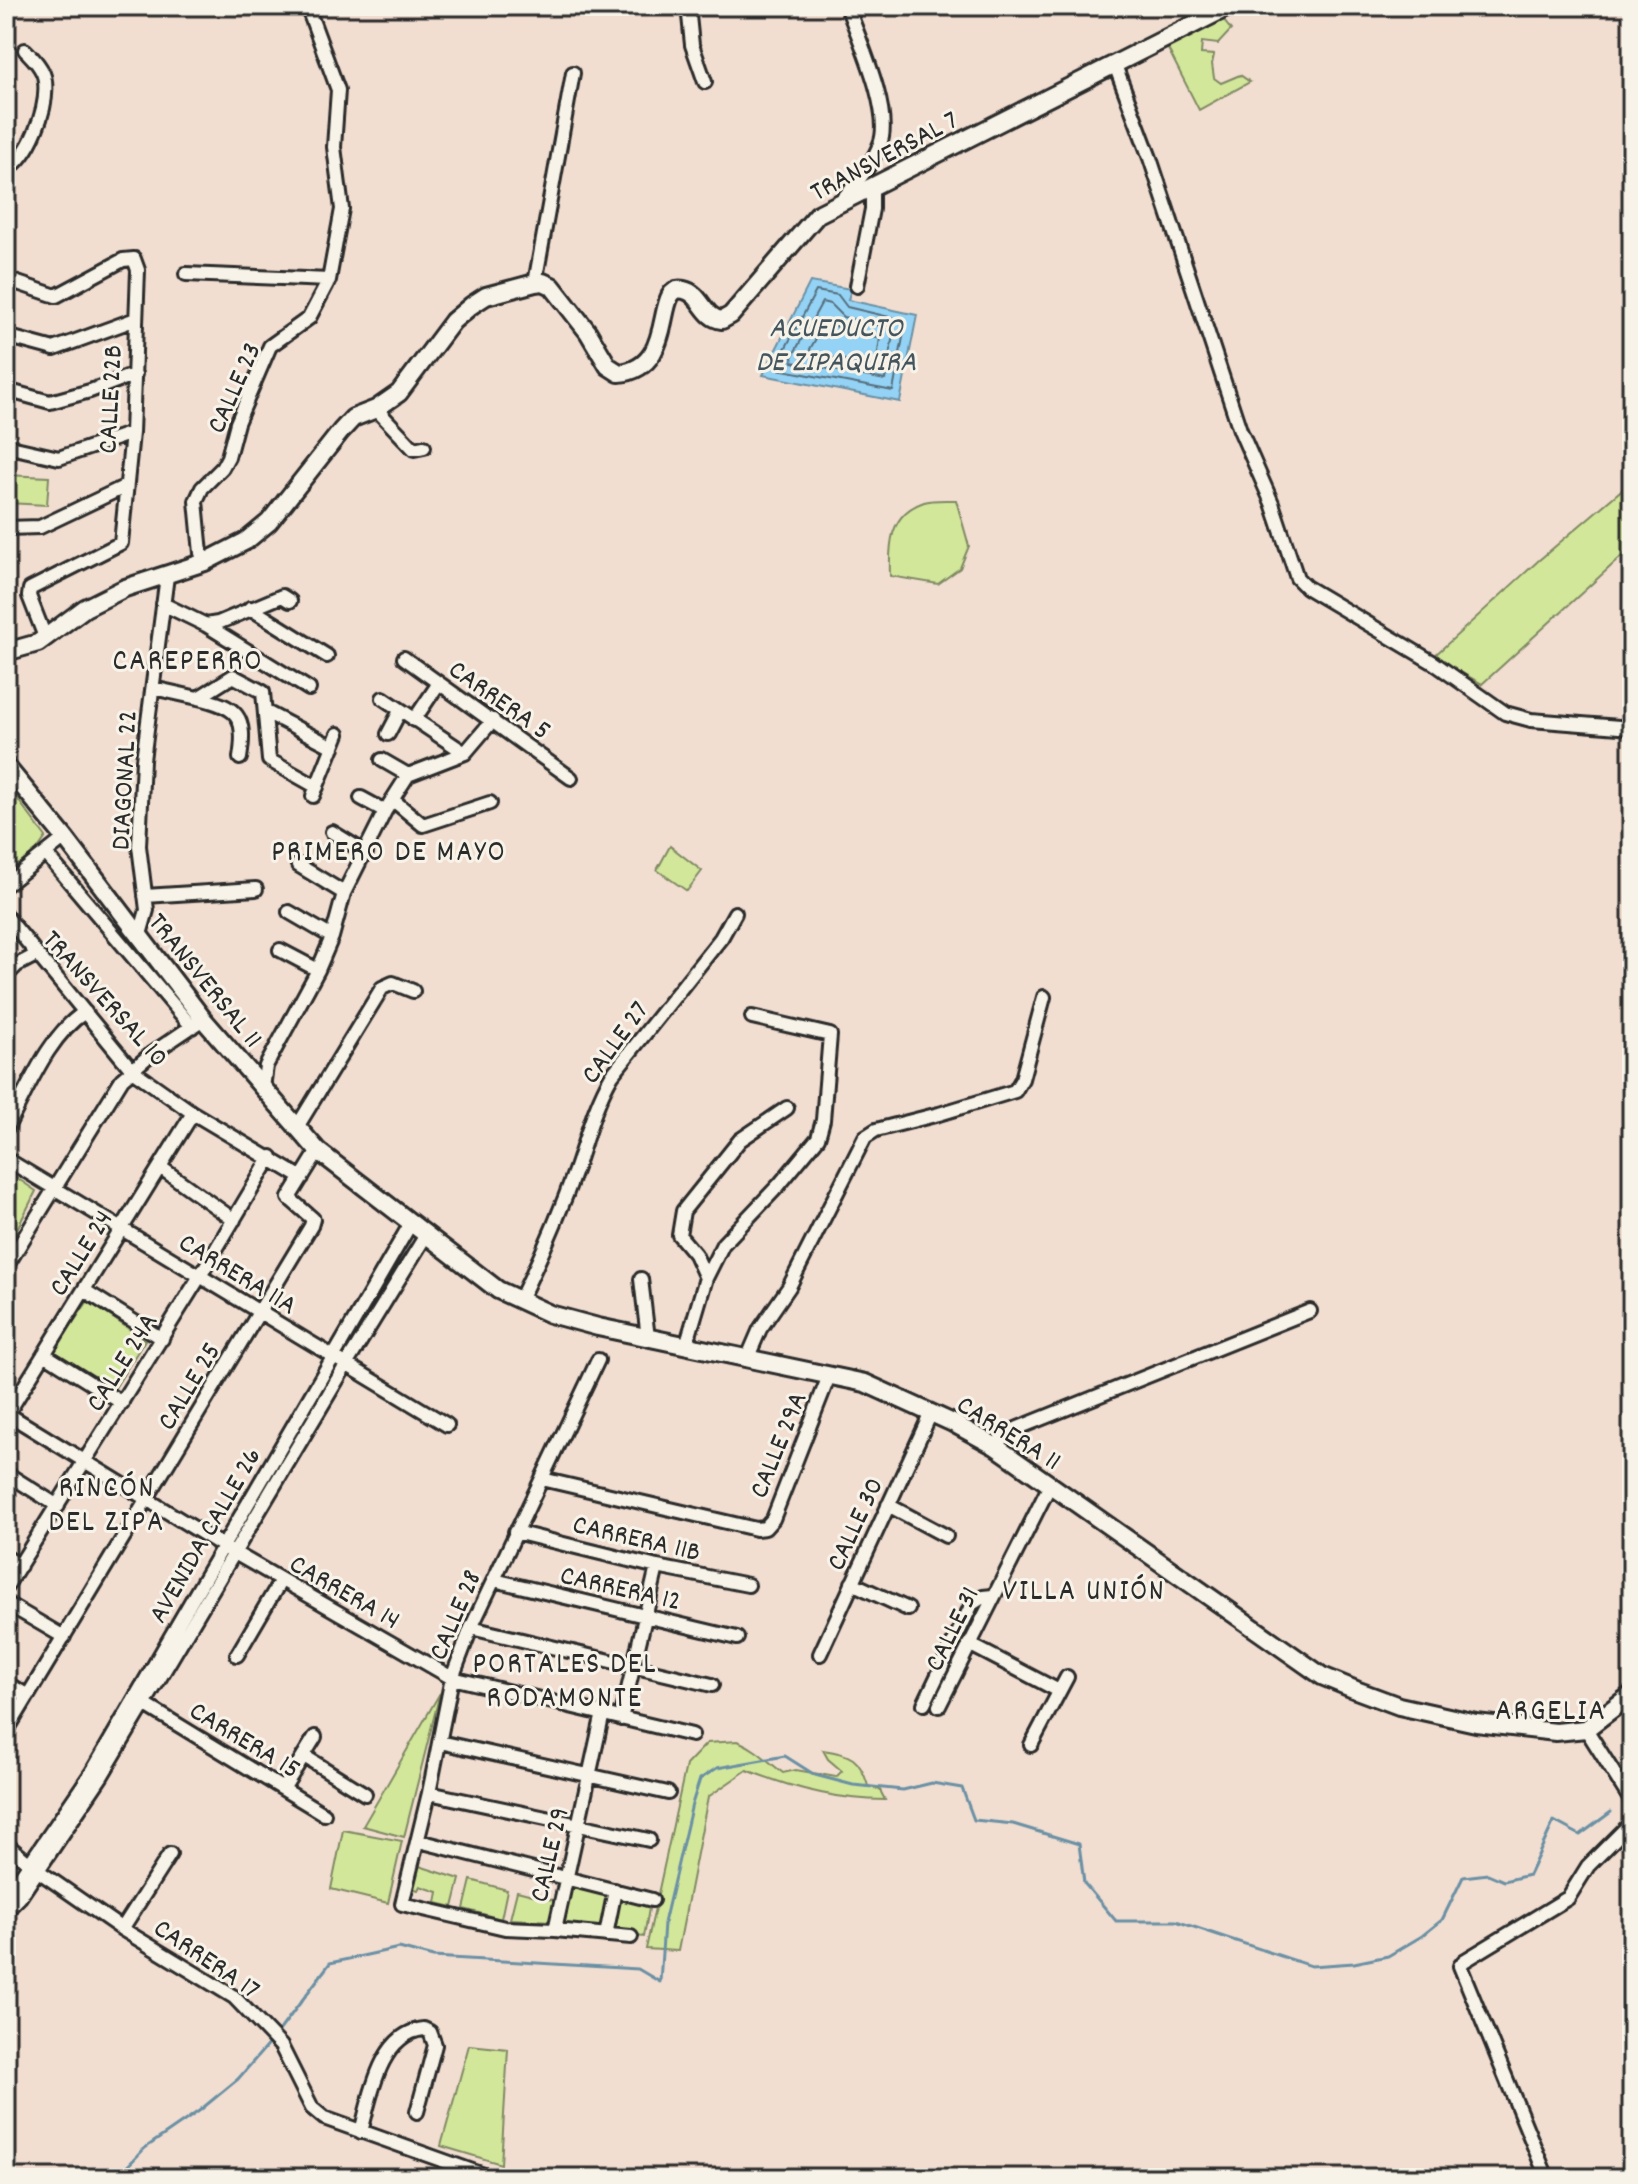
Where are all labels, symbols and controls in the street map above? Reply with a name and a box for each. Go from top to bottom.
street label: TRANSVERSAL 7 [804,103,966,214]
water label: ACUEDUCTO DE ZIPAQUIRA [756,309,916,386]
street label: CALLE 23 [199,337,274,441]
street label: CALLE 22B [90,344,136,455]
district label: CAREPERRO [112,642,264,685]
street label: CARRERA 5 [439,652,558,752]
street label: DIAGONAL 22 [103,709,151,851]
district label: PRIMERO DE MAYO [271,833,507,876]
street label: TRANSVERSAL 11 [136,906,270,1058]
street label: TRANSVERSAL 10 [31,923,176,1078]
street label: CALLE 27 [573,994,661,1094]
street label: CALLE 24 [41,1204,125,1306]
street label: CARRERA 11A [170,1225,303,1327]
street label: CALLE 24A [78,1306,170,1421]
street label: CALLE 25 [149,1336,233,1439]
street label: CALLE 29A [741,1387,820,1505]
street label: CARRERA 11 [947,1387,1067,1483]
street label: AVENIDA CALLE 26 [141,1441,274,1632]
district label: RINCÓN DEL ZIPA [49,1469,165,1546]
street label: CALLE 30 [819,1472,897,1578]
street label: CARRERA 11B [568,1507,704,1575]
street label: CARRERA 14 [281,1546,406,1642]
street label: CARRERA 12 [556,1558,684,1624]
street label: CALLE 28 [421,1565,494,1667]
district label: VILLA UNIÓN [1002,1572,1166,1615]
street label: CALLE 31 [917,1581,992,1679]
district label: PORTALES DEL RODAMONTE [472,1645,658,1722]
district label: ARGELIA [1495,1692,1607,1735]
street label: CARRERA 15 [180,1693,307,1791]
street label: CALLE 29 [522,1804,582,1907]
street label: CARRERA 17 [144,1911,267,2012]

